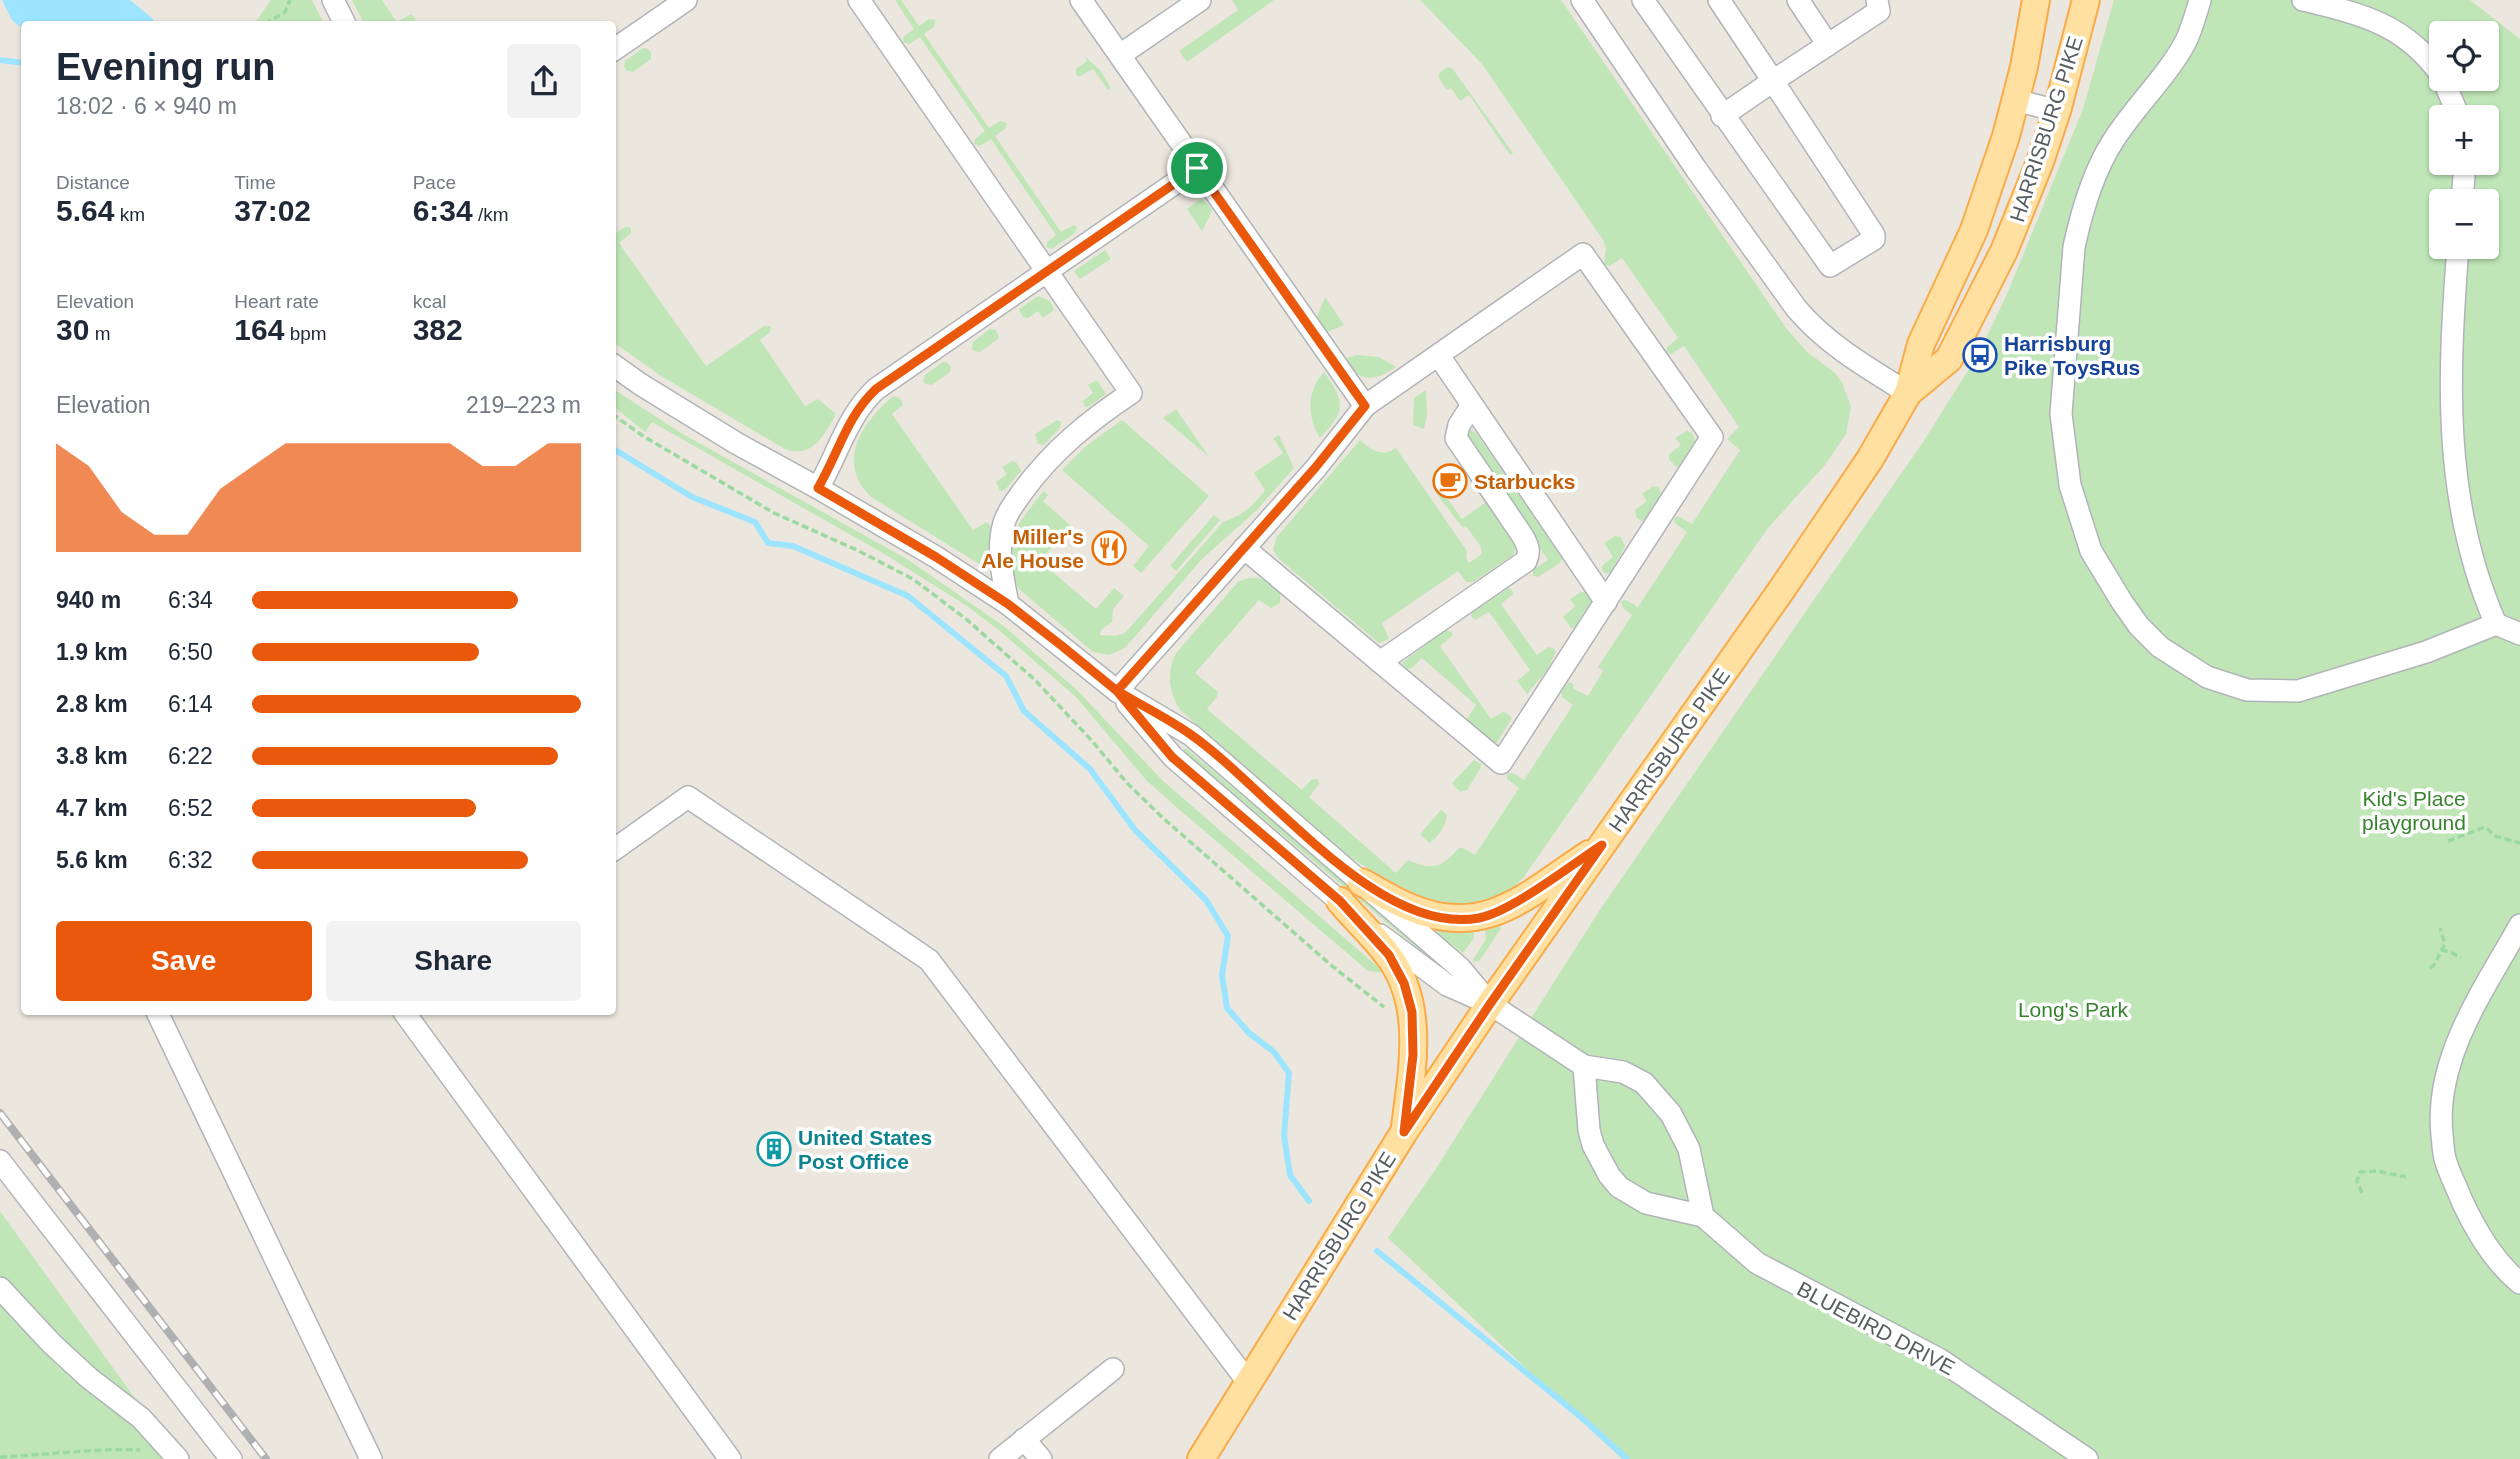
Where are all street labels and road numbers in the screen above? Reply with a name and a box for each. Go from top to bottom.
street label: HARRISBURG PIKE [2005,33,2087,225]
street label: HARRISBURG PIKE [1604,664,1734,836]
street label: HARRISBURG PIKE [1278,1148,1400,1324]
street label: BLUEBIRD DRIVE [1793,1277,1959,1379]

